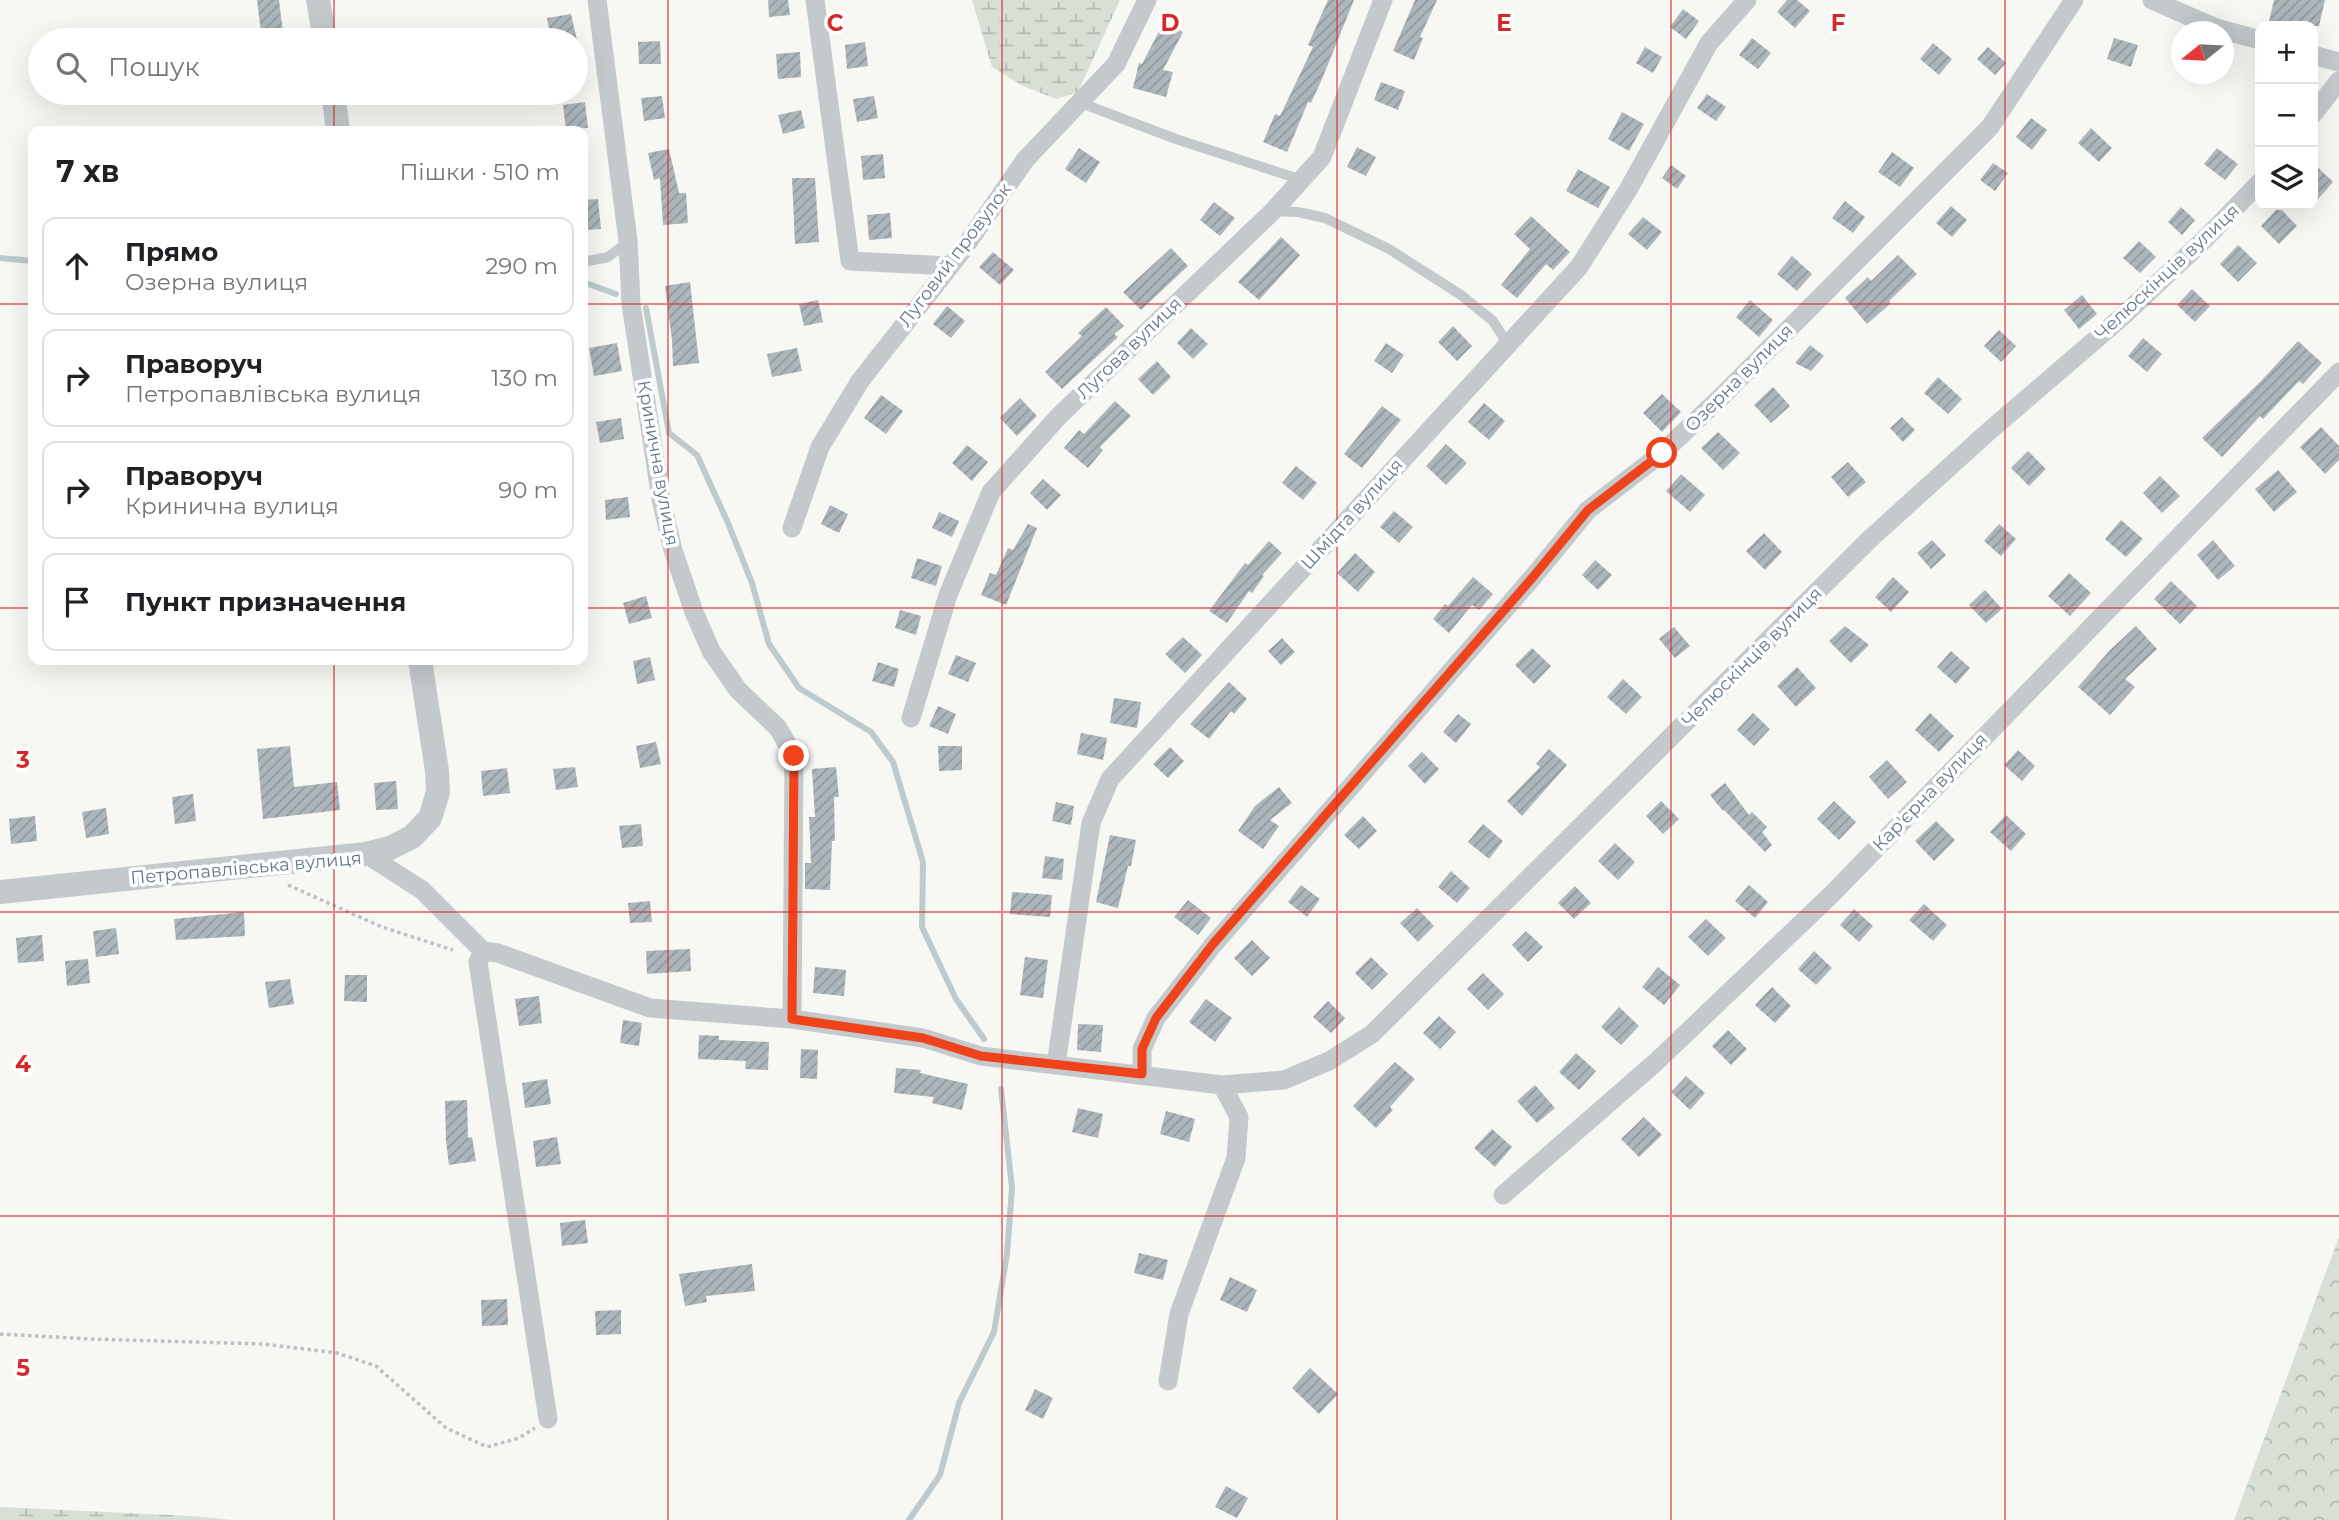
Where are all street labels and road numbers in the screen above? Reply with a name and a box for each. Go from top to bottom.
street label: Луговий провулок [894,178,1016,331]
street label: Челюскінців вулиця [2090,200,2244,344]
street label: Лугова вулиця [1072,292,1186,404]
street label: Озерна вулиця [1681,320,1797,436]
street label: Кринична вулиця [633,379,683,547]
street label: Шмідта вулиця [1296,454,1408,574]
street label: Челюскінців вулиця [1677,582,1827,732]
street label: Кар'єрна вулиця [1868,728,1992,856]
street label: Петропавлівська вулиця [129,847,363,889]

